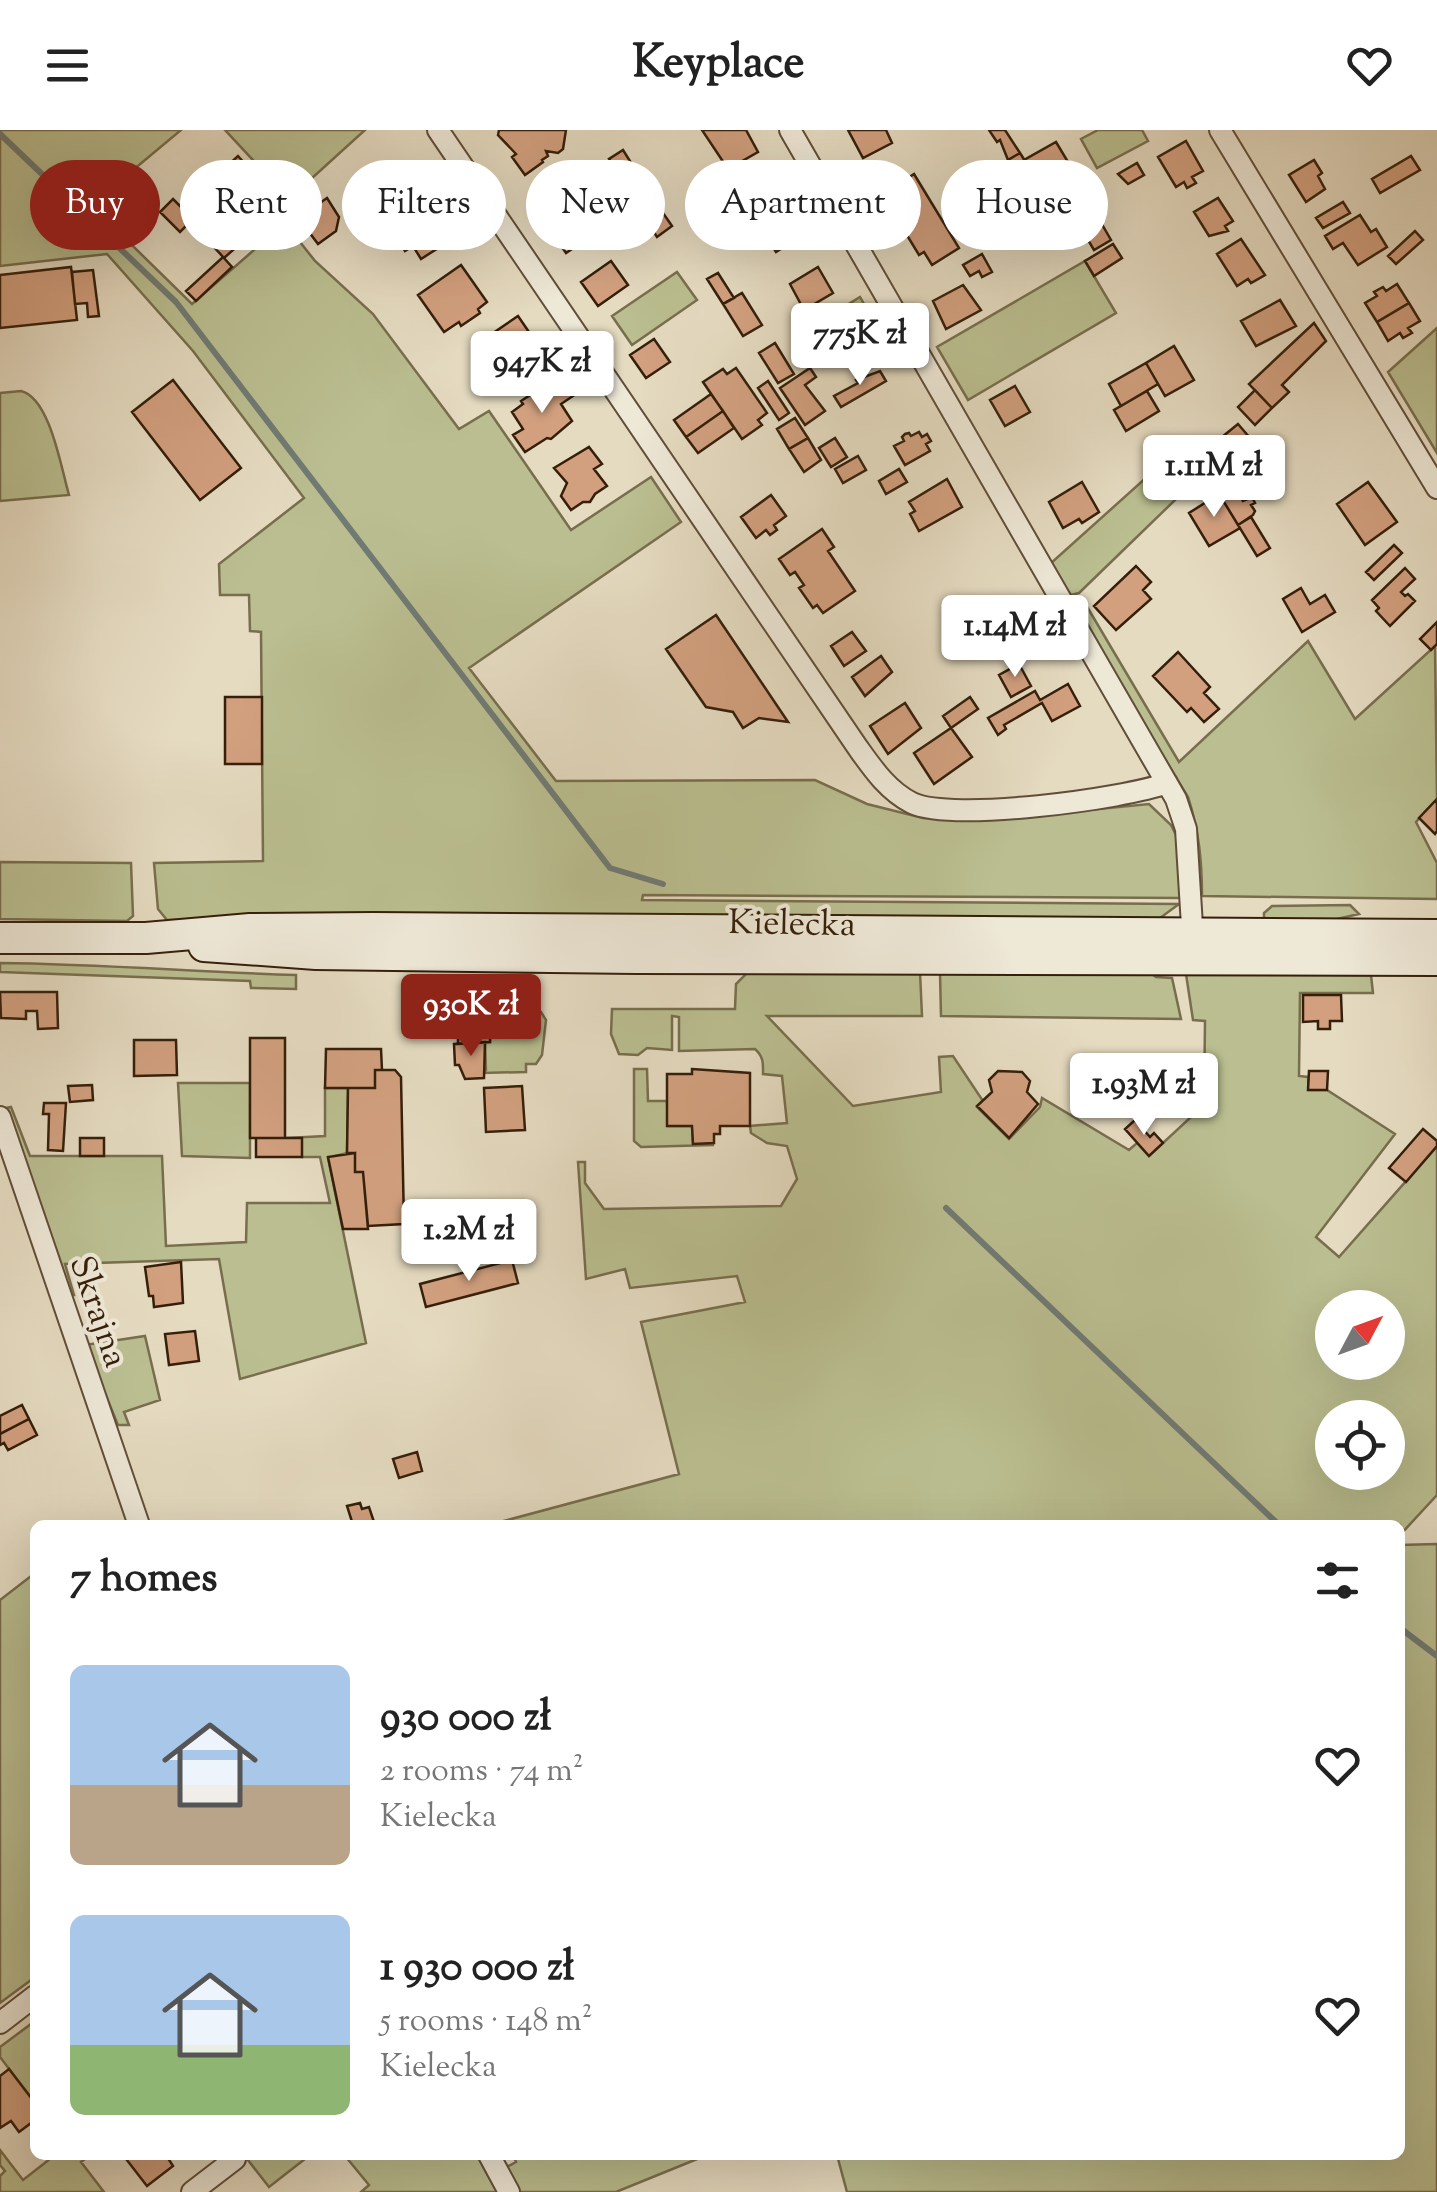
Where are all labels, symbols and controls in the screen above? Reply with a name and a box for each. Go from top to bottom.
text: Keyplace [632,33,805,98]
icon: menu [40,38,95,93]
icon: heart [1342,38,1397,93]
chip: Buy [30,160,160,250]
chip: Rent [180,160,322,250]
chip: Filters [342,160,506,250]
chip: New [526,160,665,250]
chip: Apartment [685,160,921,250]
chip: House [941,160,1108,250]
pin: 775K zł [768,303,952,388]
text: 775K zł [813,312,907,358]
pin: 947K zł [450,331,634,416]
text: 947K zł [493,340,591,386]
pin: 1.11M zł [1111,435,1317,520]
text: 1.11M zł [1165,444,1263,490]
pin: 1.14M zł [912,595,1118,680]
text: 1.14M zł [963,604,1067,650]
street label: Kielecka [728,899,856,952]
pin: 930K zł [379,974,563,1059]
text: 930K zł [423,983,519,1029]
pin: 1.93M zł [1041,1053,1247,1138]
text: 1.93M zł [1092,1062,1196,1108]
pin: 1.2M zł [377,1199,561,1284]
text: 1.2M zł [423,1208,515,1254]
street label: Skrajna [54,1250,140,1375]
north arrow [1315,1290,1405,1380]
map controls [1315,1290,1405,1490]
button: locate [1315,1400,1405,1490]
text: 7 homes [70,1550,218,1610]
icon: filters [1310,1553,1365,1608]
text: 930 000 zł [380,1689,551,1749]
icon: home [150,1705,270,1825]
icon: heart [1310,1738,1365,1793]
text: 2 rooms · 74 m² [380,1749,584,1795]
text: Kielecka [380,1795,497,1841]
text: 1 930 000 zł [380,1939,575,1999]
icon: home [150,1955,270,2075]
icon: heart [1310,1988,1365,2043]
text: 5 rooms · 148 m² [380,1999,593,2045]
text: Kielecka [380,2045,497,2091]

